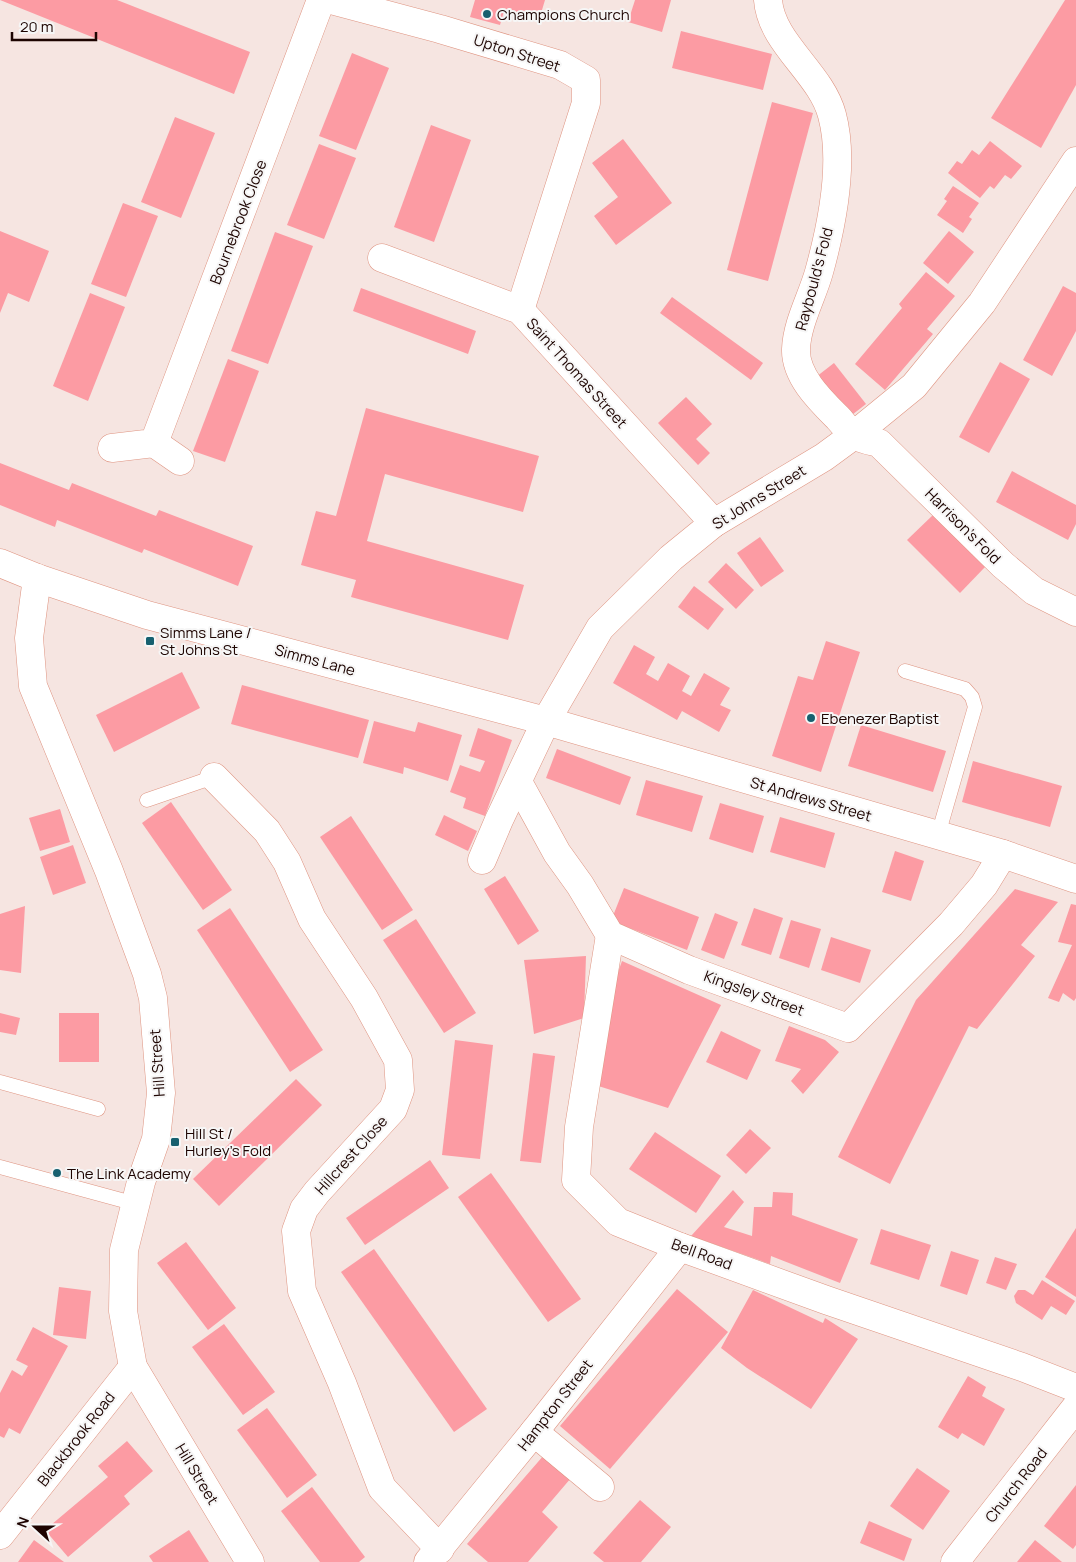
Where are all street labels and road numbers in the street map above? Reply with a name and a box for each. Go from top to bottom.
street label: Upton Street [471,29,563,77]
street label: Bournebrook Close [205,156,272,287]
street label: Raybould's Fold [790,225,838,333]
street label: Saint Thomas Street [522,313,632,433]
street label: St Johns Street [708,460,810,534]
street label: Harrison's Fold [920,483,1006,569]
street label: Simms Lane [272,639,358,681]
street label: St Andrews Street [748,772,874,826]
street label: Kingsley Street [701,965,807,1021]
street label: Hill Street [144,1028,170,1098]
street label: Hillcrest Close [310,1111,392,1199]
street label: Bell Road [669,1233,735,1275]
street label: Hampton Street [513,1355,597,1455]
street label: Blackbrook Road [32,1387,120,1491]
street label: Hill Street [171,1440,223,1508]
street label: Church Road [980,1443,1052,1527]

